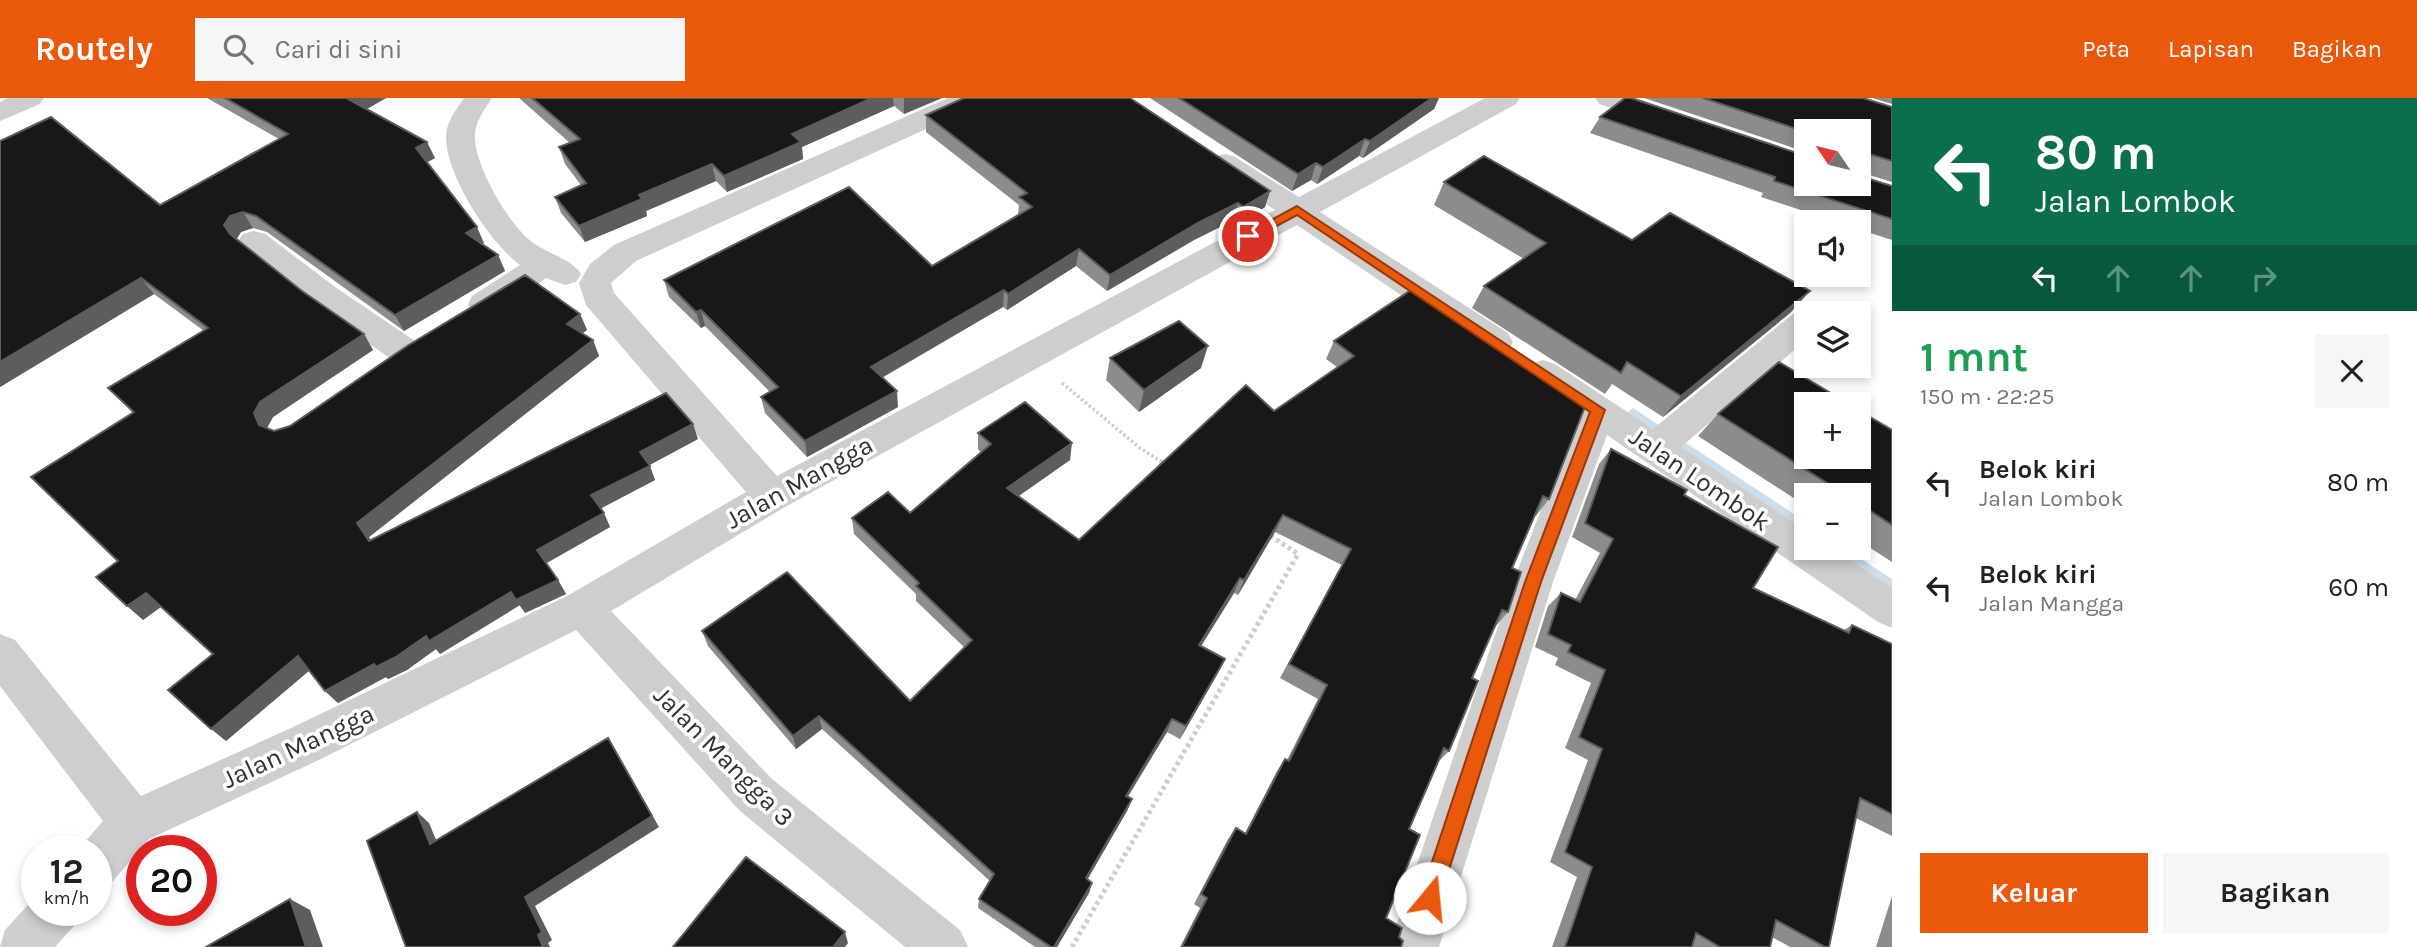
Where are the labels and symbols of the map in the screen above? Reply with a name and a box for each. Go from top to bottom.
north arrow [1794,119,1871,196]
pin [1218,206,1278,266]
street label: Jalan Lombok [1623,421,1776,538]
street label: Jalan Mangga [720,429,878,536]
street label: Jalan Mangga 3 [647,680,800,833]
street label: Jalan Mangga [217,698,379,795]
speed limit sign: 20 [126,835,217,926]
position arrow [1393,861,1467,935]

